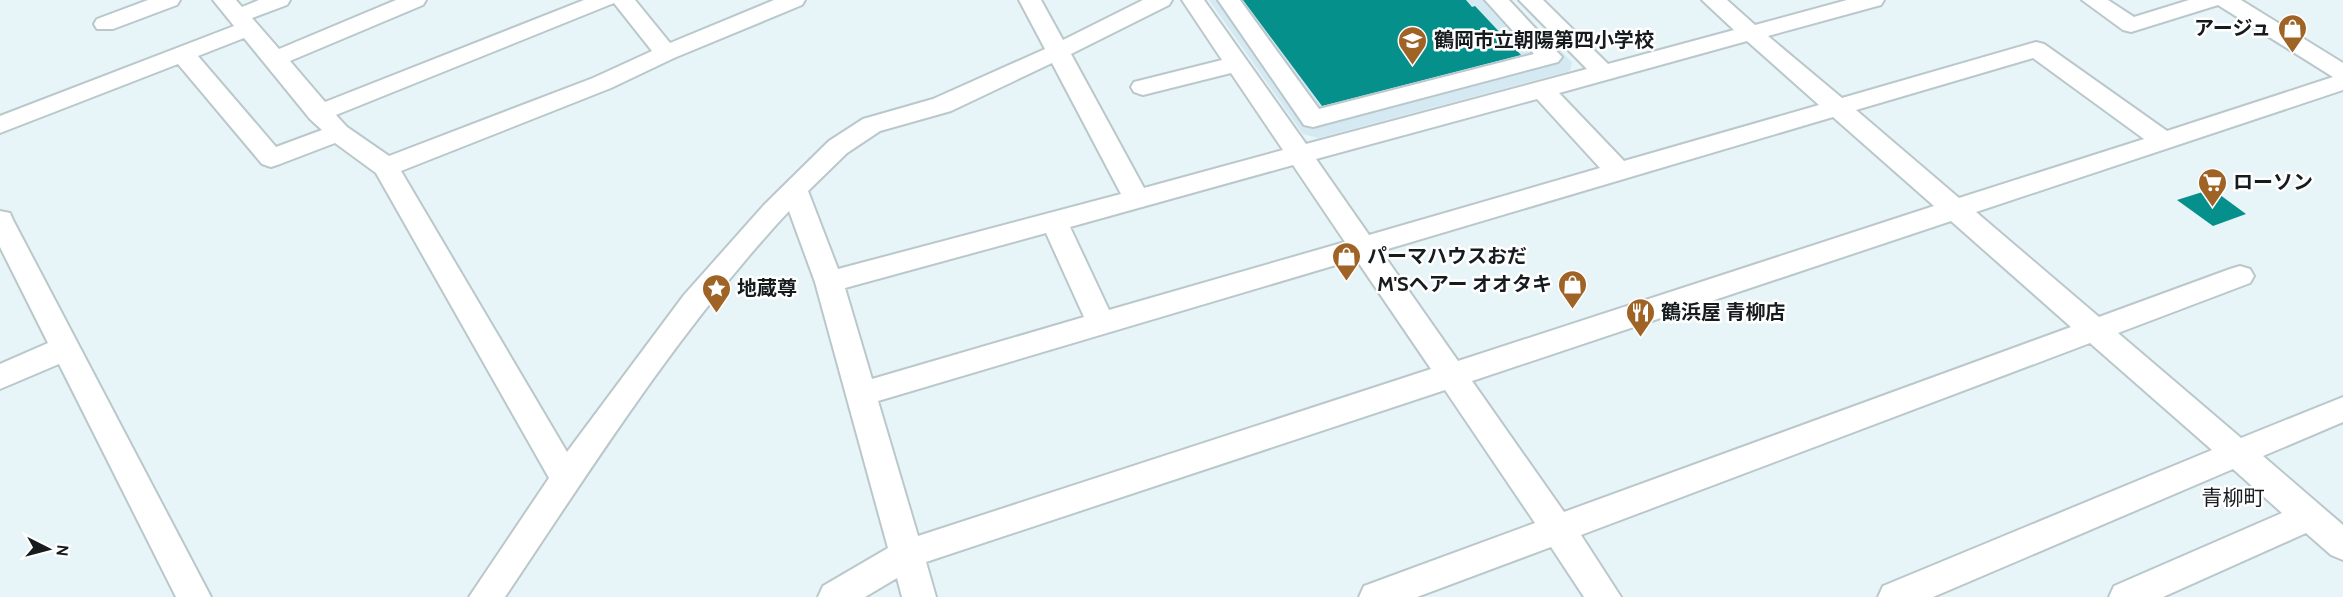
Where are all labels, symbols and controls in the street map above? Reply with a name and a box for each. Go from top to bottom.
shop icon: アージュ [2276,12,2308,54]
place label: アージュ [2194,16,2271,40]
school or university icon: 鶴岡市立朝陽第四小学校 [1397,24,1429,66]
place label: 鶴岡市立朝陽第四小学校 [1434,28,1654,52]
supermarket icon: ローソン [2196,166,2228,208]
place label: ローソン [2233,170,2313,194]
shop icon: パーマハウスおだ [1330,240,1362,282]
place label: パーマハウスおだ [1367,244,1527,268]
shop icon: M'Sヘアー オオタキ [1557,268,1589,310]
place icon: 地蔵尊 [700,272,732,314]
place label: M'Sヘアー オオタキ [1377,272,1552,296]
place label: 地蔵尊 [737,276,797,300]
restaurant icon: 鶴浜屋 青柳店 [1624,296,1656,338]
place label: 鶴浜屋 青柳店 [1661,300,1786,324]
district label: 青柳町 [2202,485,2265,510]
north arrow [18,519,78,579]
text: N [52,544,72,557]

